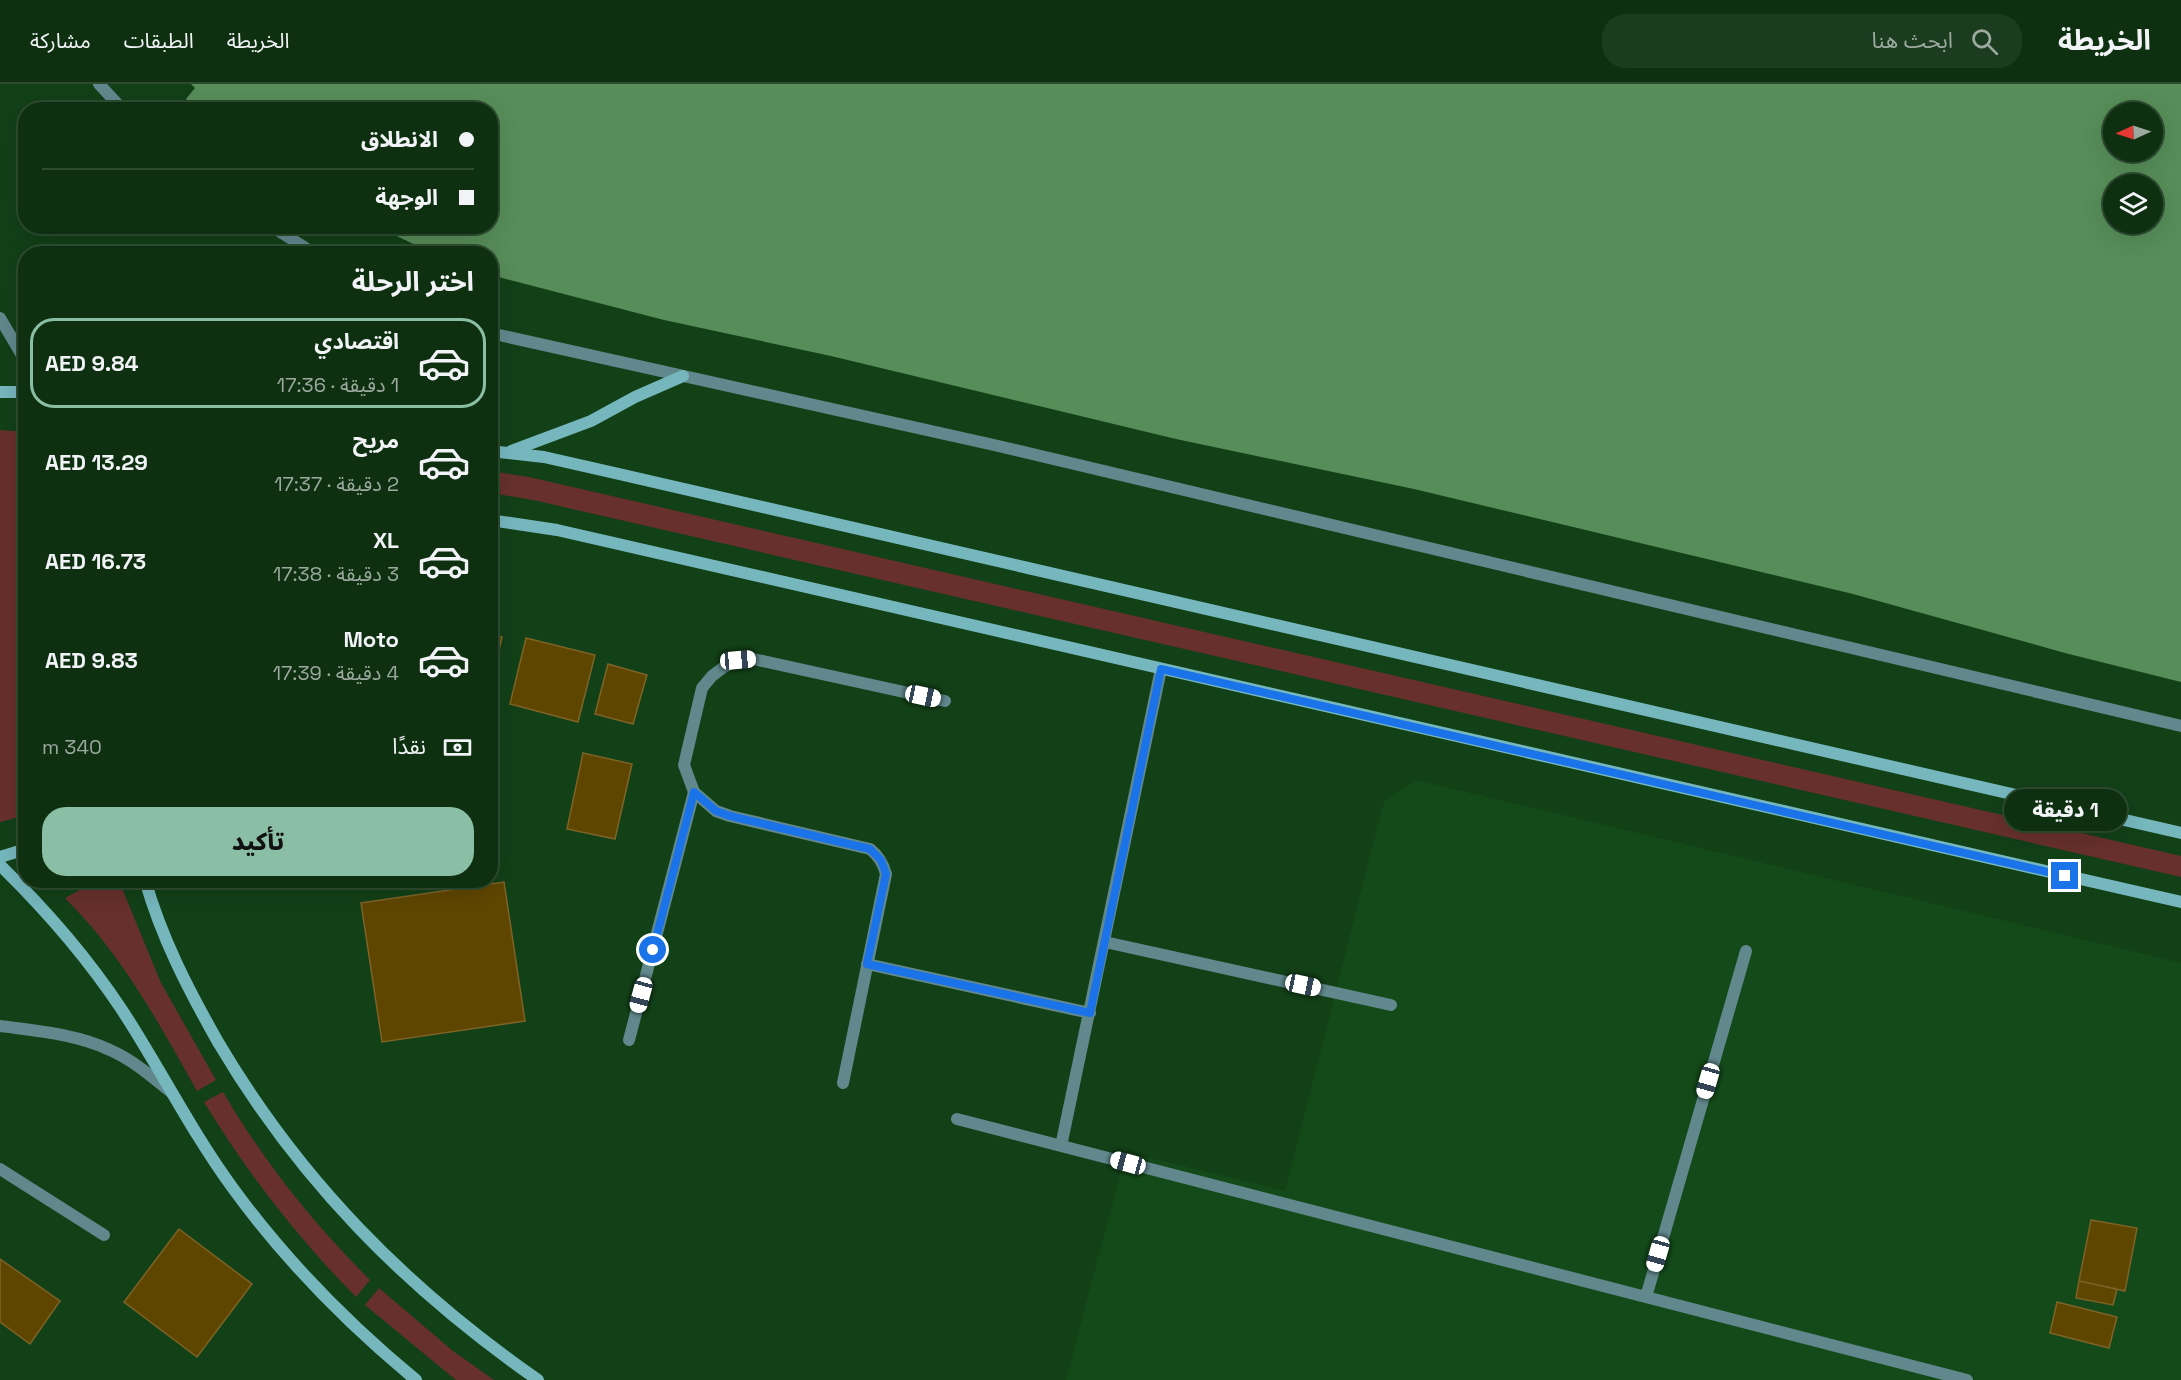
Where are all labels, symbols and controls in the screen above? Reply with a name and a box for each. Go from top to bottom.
search box [1602,14,2022,68]
text: الخريطة [2058,22,2151,58]
icon: search [1968,25,2001,58]
text: ابحث هنا [1872,26,1953,54]
text: مشاركة [30,27,91,54]
text: الطبقات [124,27,194,54]
text: الخريطة [227,27,290,54]
north arrow [2103,102,2163,162]
map controls [2103,102,2163,234]
text: الانطلاق [361,125,438,153]
button: layers [2103,174,2163,234]
text: الوجهة [375,183,438,211]
text: اختر الرحلة [352,264,474,299]
text: اقتصادي [314,327,399,355]
icon: car [417,336,471,390]
text: AED 9.84 [45,349,139,377]
text: 1 دقيقة · 17:36 [277,372,399,398]
text: مريح [353,426,399,454]
icon: car [417,435,471,489]
text: AED 13.29 [45,448,148,476]
text: 2 دقيقة · 17:37 [274,471,399,497]
text: XL [373,526,399,554]
icon: car [417,534,471,588]
text: AED 16.73 [45,547,146,575]
text: 3 دقيقة · 17:38 [273,561,399,587]
text: Moto [343,625,399,653]
icon: car [417,633,471,687]
text: AED 9.83 [45,646,138,674]
car [719,649,757,671]
text: 4 دقيقة · 17:39 [273,660,399,686]
car [904,683,942,709]
icon: cash [441,731,474,764]
text: نقدًا [392,732,426,760]
text: 340 m [42,734,102,760]
callout: 1 دقيقة [2004,789,2126,831]
text: 1 دقيقة [2032,797,2099,823]
button: تأكيد [42,807,474,876]
route end [2051,862,2078,889]
route start [639,936,666,963]
car [1284,972,1322,998]
car [628,975,654,1015]
car [1694,1061,1722,1101]
car [1108,1150,1148,1176]
car [1644,1234,1672,1274]

